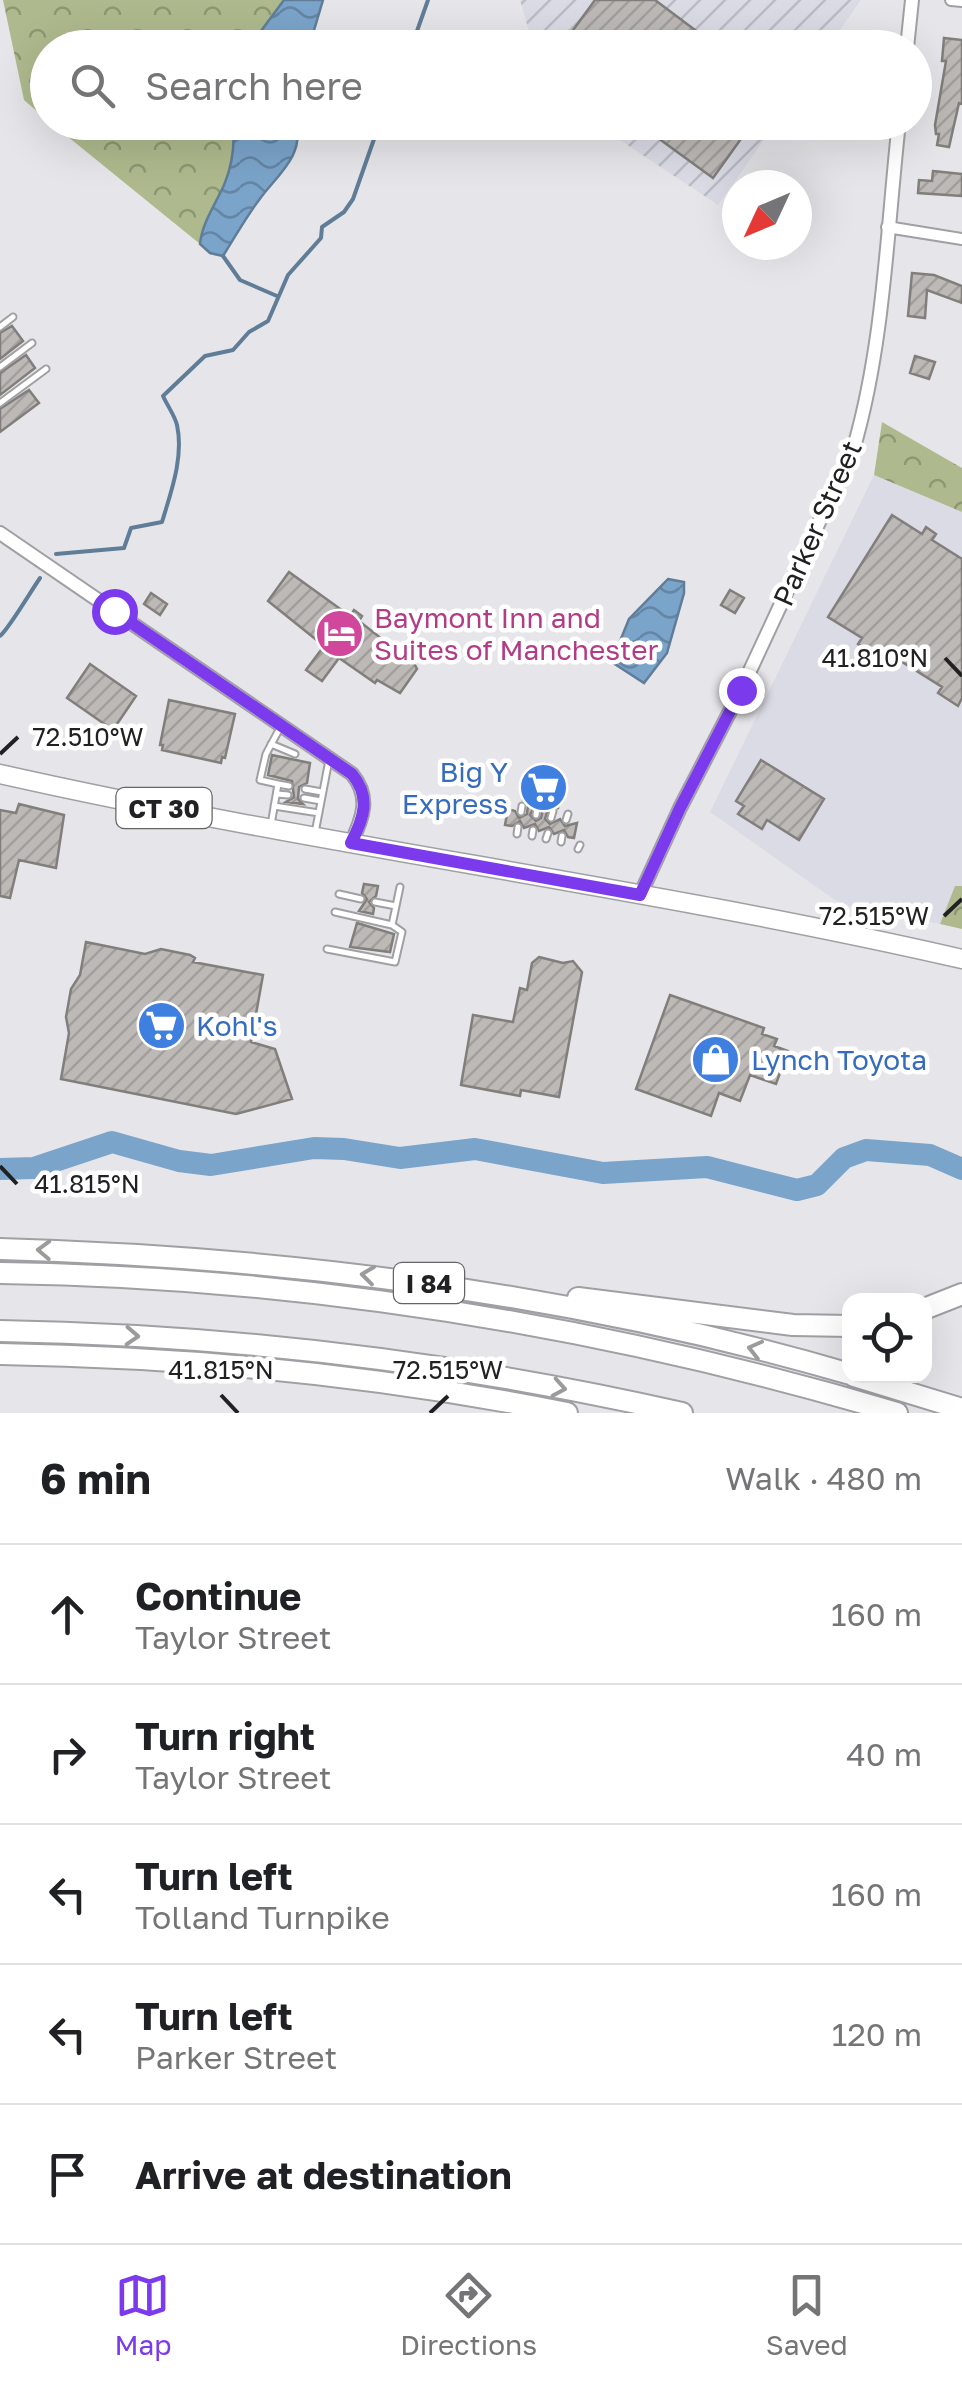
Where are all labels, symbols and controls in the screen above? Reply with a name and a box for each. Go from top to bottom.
search box [30,30,932,140]
icon: search [65,58,120,113]
text: Search here [145,63,363,108]
north arrow [722,170,812,260]
street label: Parker Street [766,435,868,611]
route start [92,589,138,635]
place label: Baymont Inn and Suites of Manchester [374,601,659,666]
hotel icon: Baymont Inn and Suites of Manchester [313,607,365,659]
text: 41.810°N [822,642,928,673]
route end [719,668,765,714]
text: 72.510°W [32,721,144,752]
place label: Big Y Express [402,755,508,820]
supermarket icon: Big Y Express [517,761,569,813]
road number: CT 30 [116,788,212,828]
text: 72.515°W [819,900,929,931]
supermarket icon: Kohl's [135,999,187,1051]
place label: Kohl's [196,1009,278,1042]
shop icon: Lynch Toyota [690,1033,742,1085]
place label: Lynch Toyota [751,1043,927,1076]
text: 41.815°N [34,1168,140,1199]
one-way arrow [35,1239,51,1260]
road number: I 84 [394,1263,464,1303]
one-way arrow [359,1265,375,1286]
map controls [842,1293,932,1383]
button: locate [842,1293,932,1383]
one-way arrow [125,1325,141,1346]
one-way arrow [747,1340,764,1361]
text: 41.815°N [168,1354,274,1385]
text: 72.515°W [393,1354,503,1385]
one-way arrow [550,1376,567,1397]
text: 6 min [40,1453,151,1503]
text: Walk · 480 m [725,1459,922,1497]
text: Continue [135,1573,301,1618]
icon: ahead [40,1587,95,1642]
text: 160 m [831,1595,922,1633]
text: Taylor Street [135,1618,332,1656]
text: Turn right [135,1713,315,1758]
icon: right [40,1727,95,1782]
text: 40 m [846,1735,922,1773]
text: Taylor Street [135,1758,332,1796]
text: Turn left [135,1853,293,1898]
icon: left [40,1867,95,1922]
text: 160 m [831,1875,922,1913]
text: Tolland Turnpike [135,1898,390,1936]
text: Turn left [135,1993,293,2038]
icon: left [40,2007,95,2062]
text: 120 m [832,2015,922,2053]
text: Parker Street [135,2038,337,2076]
icon: arrive [40,2147,95,2202]
text: Arrive at destination [135,2152,512,2197]
tab: Map [114,2268,172,2361]
tab: Directions [400,2268,537,2361]
tab: Saved [766,2268,848,2361]

